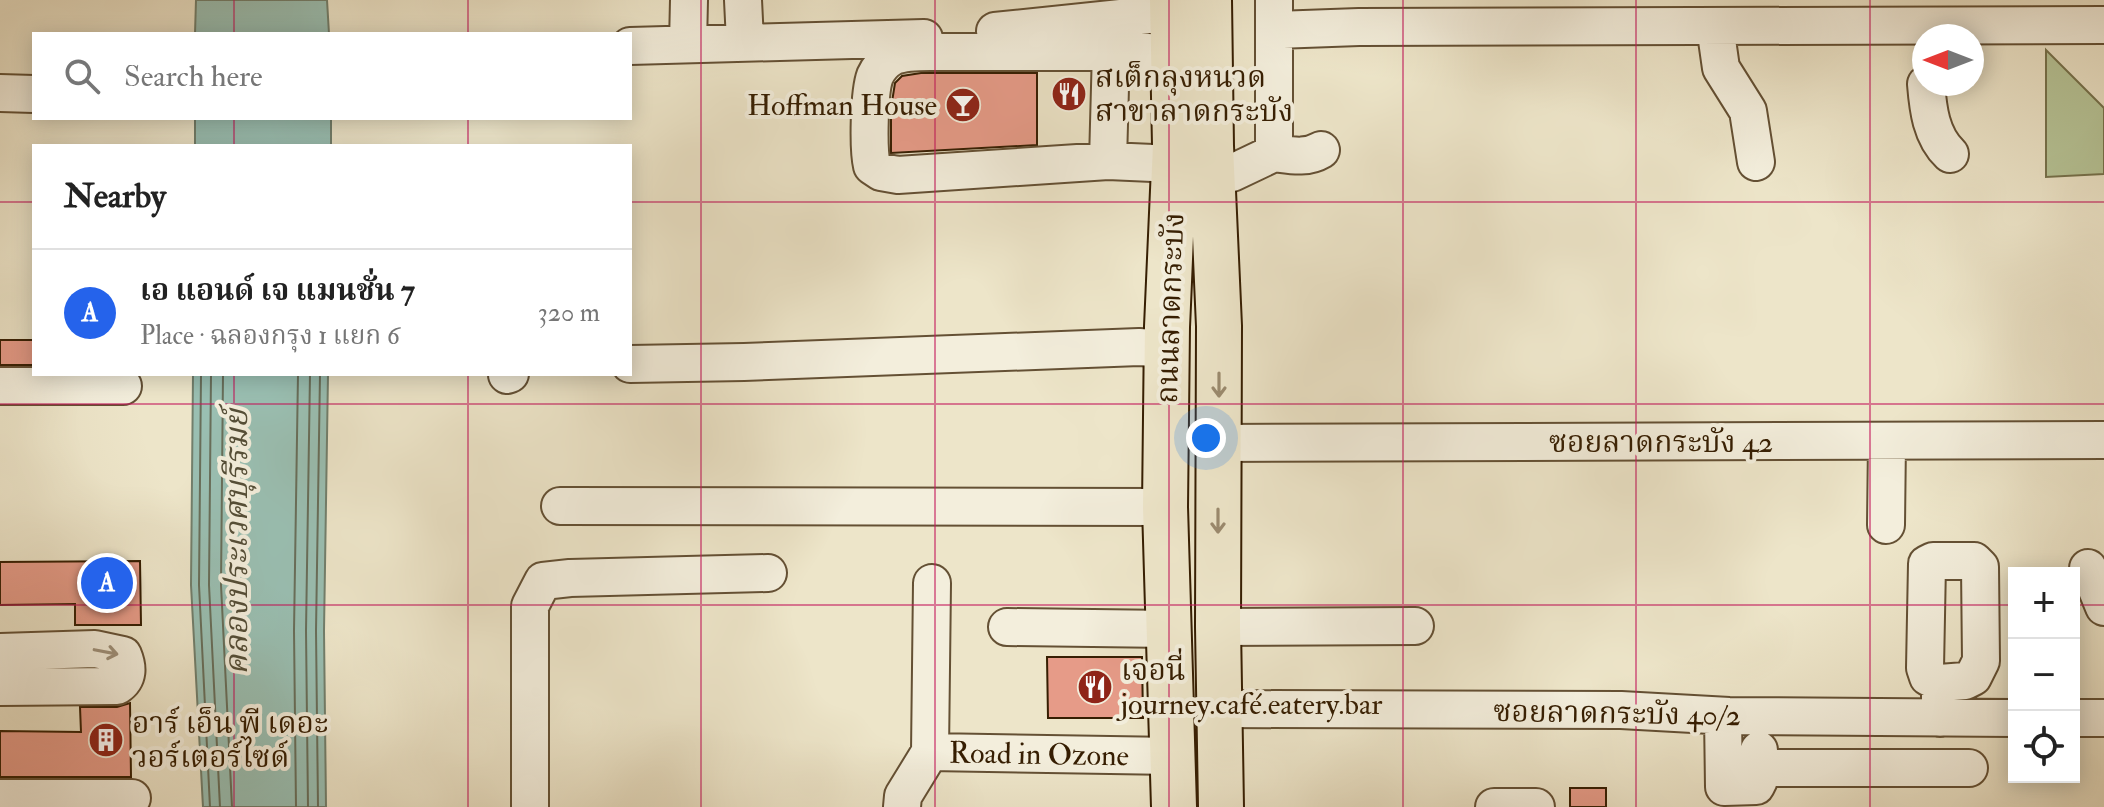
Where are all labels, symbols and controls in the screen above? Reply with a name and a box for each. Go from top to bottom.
north arrow [1912,24,1984,96]
search box [32,32,632,120]
icon: search [60,54,104,98]
text: Search here [124,58,263,95]
place label: สเต็กลุงหนวด สาขาลาดกระบัง [1095,59,1293,130]
restaurant icon: สเต็กลุงหนวด สาขาลาดกระบัง [1050,75,1088,113]
bar icon: Hoffman House [944,86,982,124]
place label: Hoffman House [747,87,937,124]
text: Nearby [64,175,166,218]
street label: ถนนลาดกระบัง [1149,212,1192,404]
text: เอ แอนด์ เจ แมนชั่น 7 [140,272,415,309]
text: A [82,297,98,329]
text: 320 m [538,297,600,329]
text: Place · ฉลองกรุง 1 แยก 6 [140,320,400,352]
one-way arrow [1211,371,1227,398]
water label: คลองประเวศบุรีรมย์ [217,403,257,675]
your location [1186,418,1226,458]
street label: ซอยลาดกระบัง 42 [1549,424,1773,461]
one-way arrow [1210,507,1226,534]
pin: A [81,553,133,613]
map controls [2008,567,2080,783]
button: + [2008,567,2080,639]
button: − [2008,639,2080,711]
one-way arrow [92,645,118,660]
place label: เจอนี่ journey.café.eatery.bar [1116,648,1382,723]
restaurant icon: เจอนี่ journey.café.eatery.bar [1076,668,1114,706]
street label: ซอยลาดกระบัง 40/2 [1493,693,1741,734]
place label: อาร์ เอ็น พี เดอะ วอร์เตอร์ไซด์ [132,705,328,776]
button: locate [2008,711,2080,783]
building icon: อาร์ เอ็น พี เดอะ วอร์เตอร์ไซด์ [87,721,125,759]
street label: Road in Ozone [949,734,1129,775]

